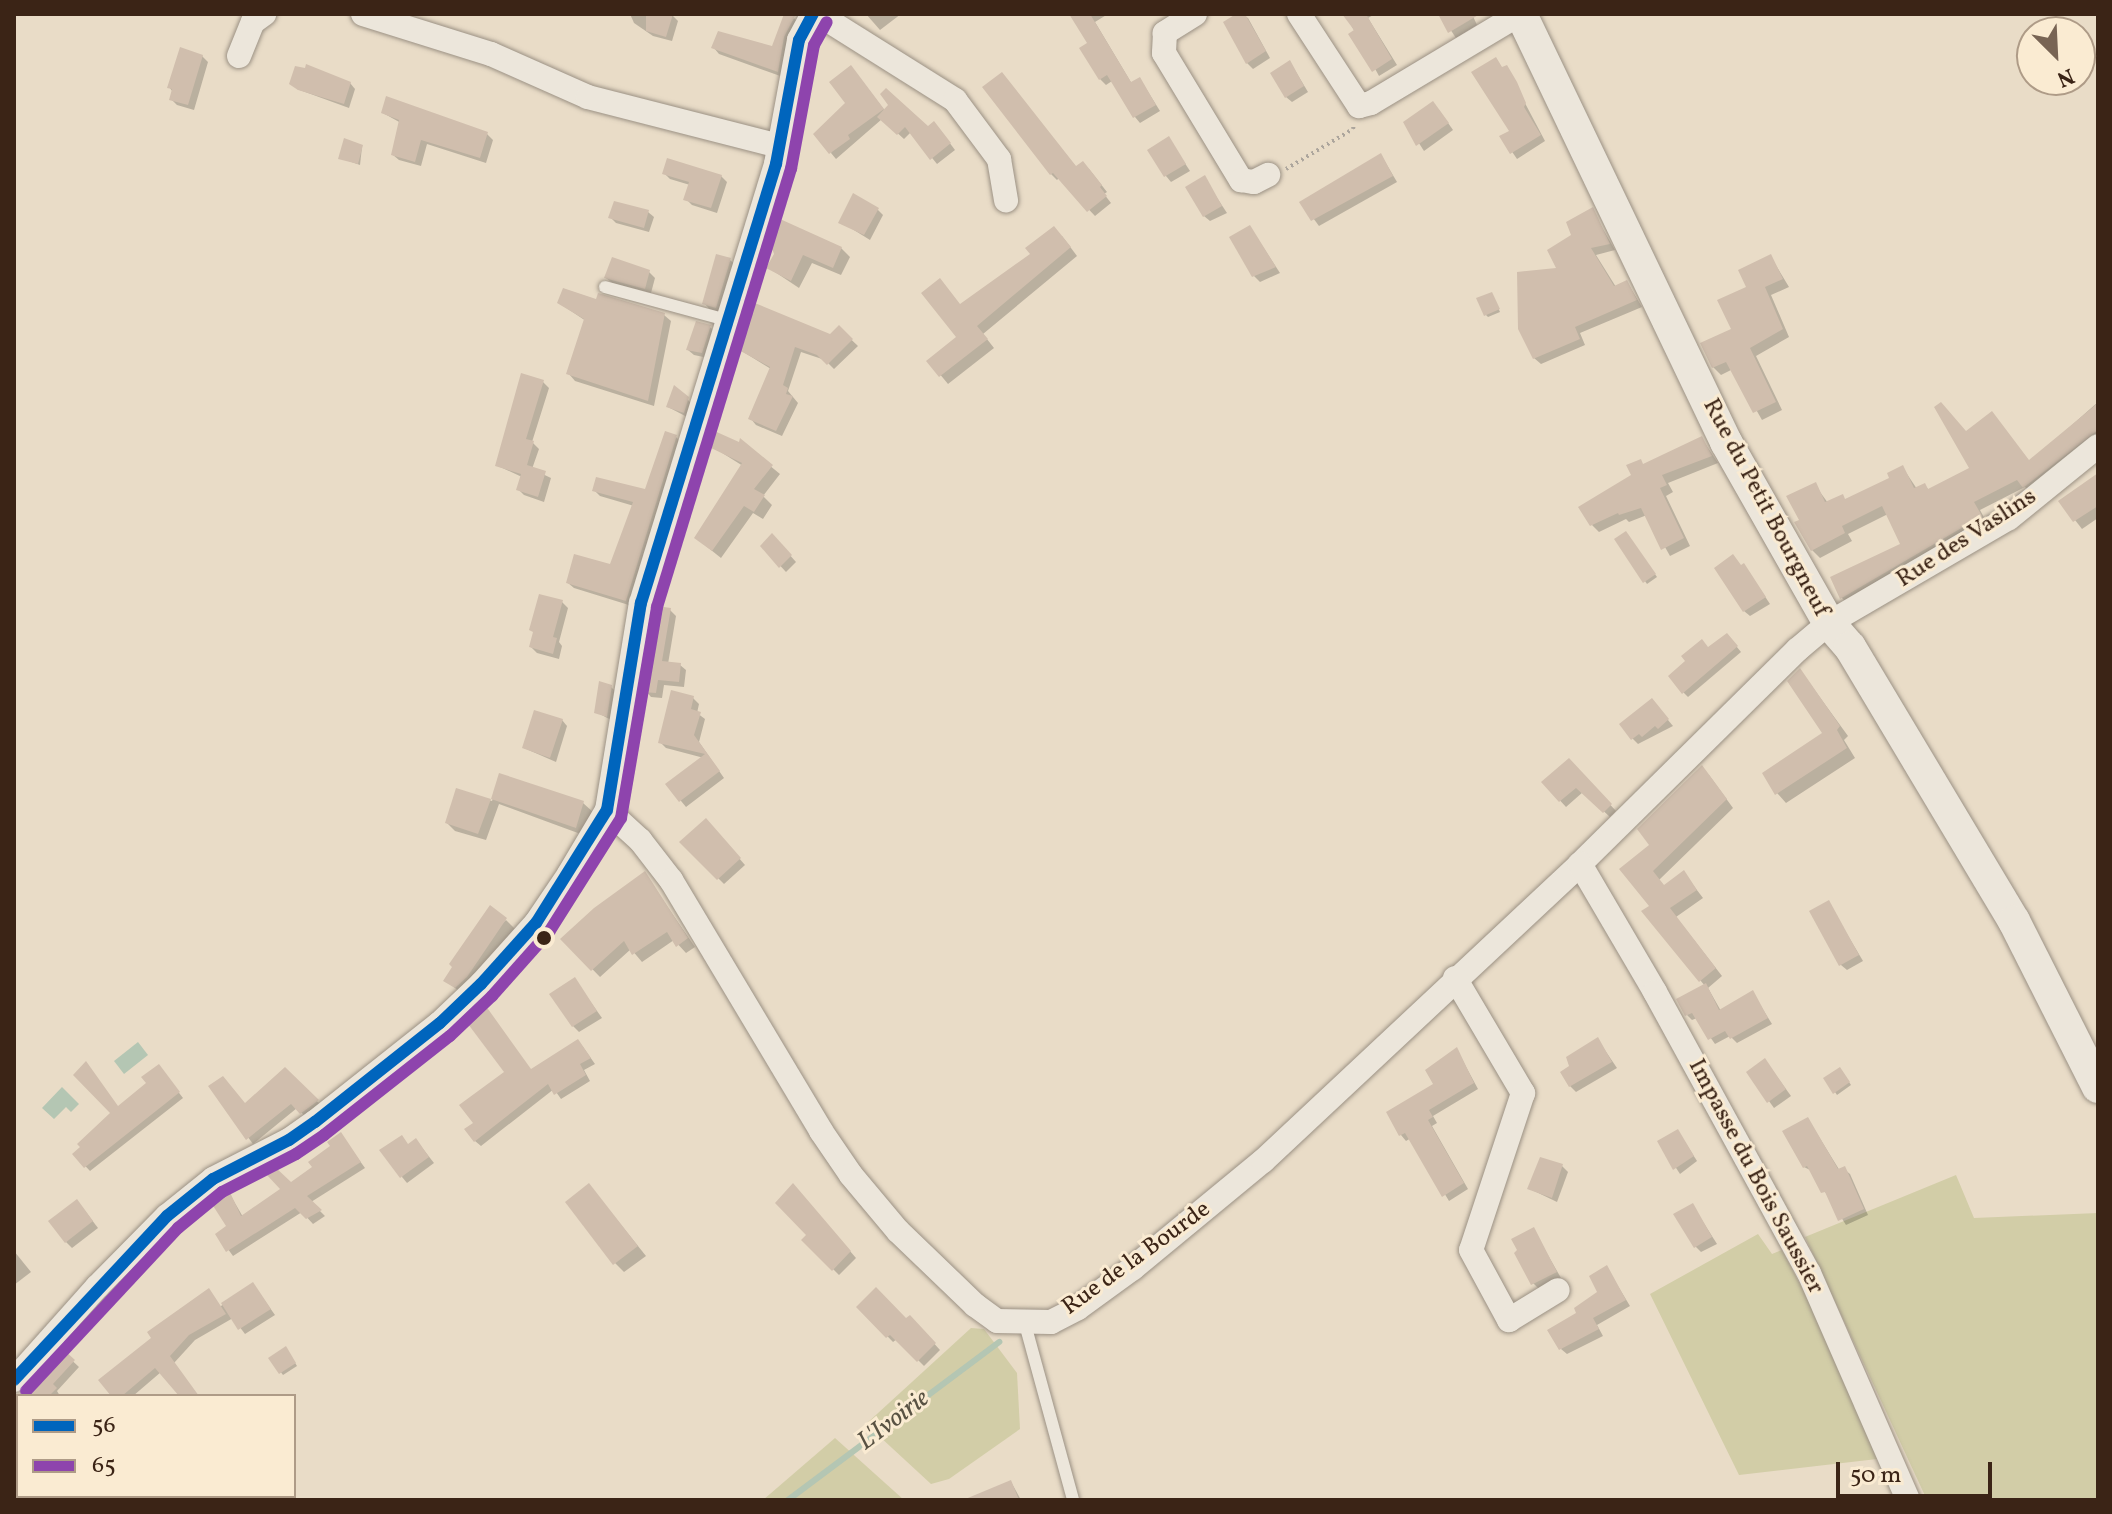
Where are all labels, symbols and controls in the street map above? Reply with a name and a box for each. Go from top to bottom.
north arrow [2016,16,2096,96]
text: N [2052,59,2079,94]
street label: Rue du Petit Bourgneuf [1695,394,1835,622]
street label: Rue des Vaslins [1891,483,2043,595]
unlabelled marker [536,930,552,946]
street label: Impasse du Bois Saussier [1681,1055,1829,1299]
street label: Rue de la Bourde [1057,1196,1217,1322]
water label: L'Ivoirie [852,1384,936,1458]
legend [16,1394,296,1498]
text: 56 [92,1409,116,1443]
scale bar [1840,1446,1996,1496]
text: 65 [92,1449,116,1483]
text: 50 m [1850,1459,1902,1493]

